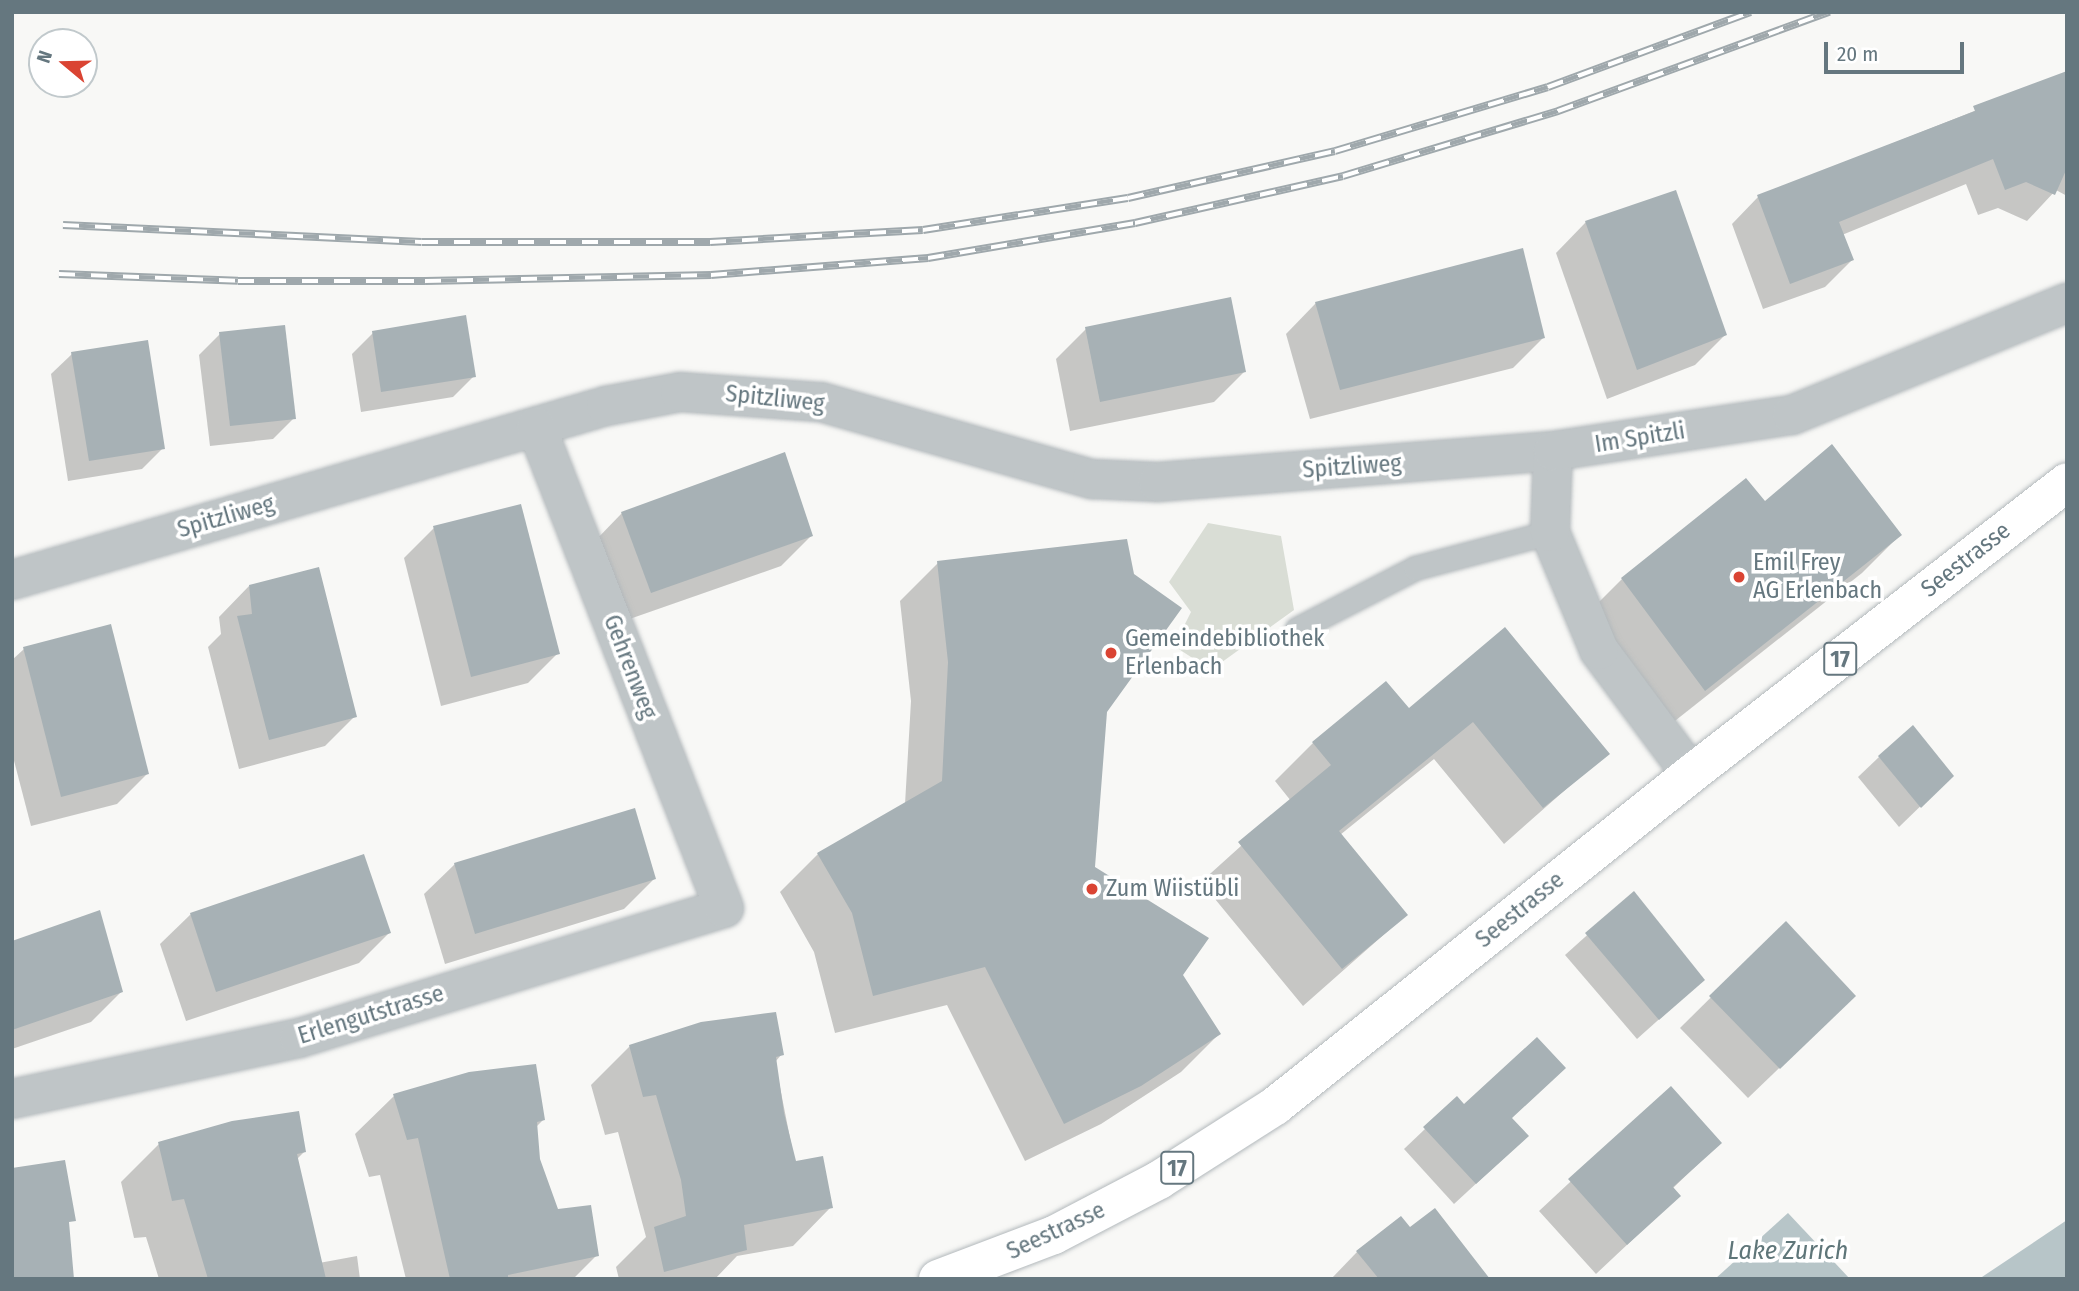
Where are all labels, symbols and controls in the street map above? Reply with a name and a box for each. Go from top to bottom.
north arrow [28,28,98,98]
scale bar [1827,28,1967,72]
text: 20 m [1837,41,1878,67]
text: N [32,48,57,66]
street label: Spitzliweg [724,379,826,419]
street label: Im Spitzli [1593,417,1687,459]
street label: Spitzliweg [1301,449,1403,485]
street label: Spitzliweg [174,489,278,545]
street label: Seestrasse [1916,516,2016,604]
place label: Emil Frey AG Erlenbach [1753,549,1882,605]
marker: Emil Frey AG Erlenbach [1731,569,1747,585]
street label: Gehrenweg [597,611,663,723]
place label: Gemeindebibliothek Erlenbach [1125,625,1324,681]
road number: 17 [1822,639,1857,678]
marker: Gemeindebibliothek Erlenbach [1103,645,1119,661]
street label: Seestrasse [1470,866,1570,954]
place label: Zum Wiistübli [1106,875,1239,903]
marker: Zum Wiistübli [1084,881,1100,897]
street label: Erlengutstrasse [295,979,447,1051]
road number: 17 [1160,1148,1194,1188]
street label: Seestrasse [1002,1196,1110,1266]
water label: Lake Zurich [1728,1235,1848,1267]

